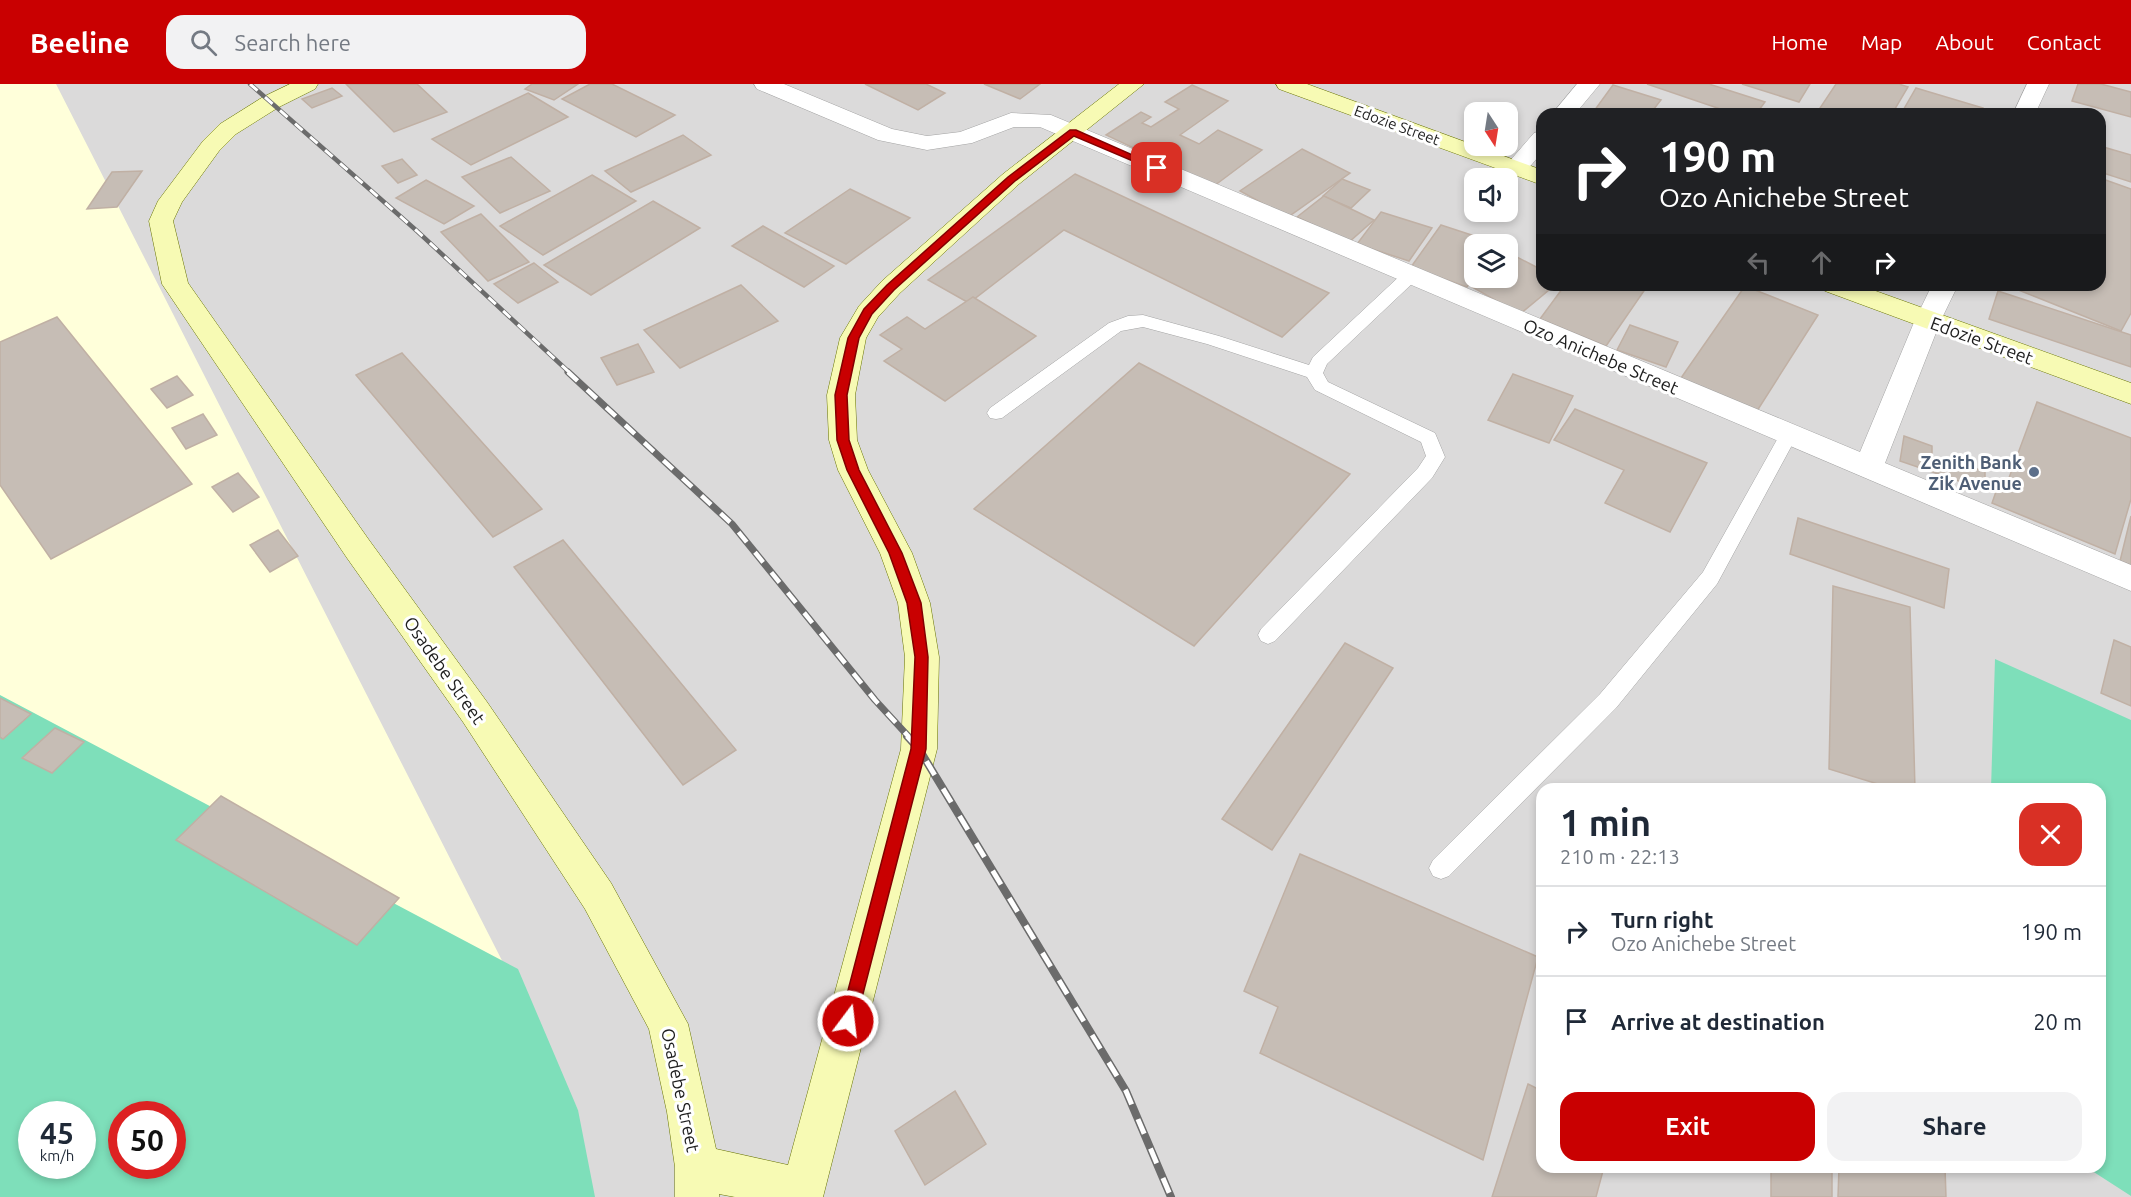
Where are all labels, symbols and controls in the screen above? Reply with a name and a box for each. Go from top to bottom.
search box [166,15,586,69]
icon: search [187,26,220,59]
text: Beeline [30,27,130,58]
text: Search here [235,30,351,55]
text: Home [1771,30,1828,54]
text: Map [1861,30,1902,54]
text: About [1935,30,1994,54]
text: Contact [2027,30,2101,54]
street label: Edozie Street [1352,102,1442,148]
north arrow [1464,102,1518,156]
map controls [1464,102,1518,288]
icon: right [1560,132,1638,210]
text: 190 m [1659,133,1776,180]
pin [1131,142,1182,193]
icon: arrive [1140,151,1173,184]
button: sound [1464,168,1518,222]
text: Ozo Anichebe Street [1659,182,1909,212]
button: layers [1464,234,1518,288]
icon: left [1742,246,1775,279]
icon: ahead [1805,246,1838,279]
icon: right [1868,246,1901,279]
street label: Edozie Street [1928,312,2036,368]
street label: Ozo Anichebe Street [1520,314,1682,398]
place label: Zenith Bank Zik Avenue [1921,452,2022,493]
marker: Zenith Bank Zik Avenue [2027,465,2041,479]
street label: Osadebe Street [401,613,489,727]
text: 1 min [1560,802,1651,843]
button: close [2019,803,2082,866]
text: 210 m · 22:13 [1560,845,1680,868]
text: Turn right [1611,907,1713,932]
icon: right [1560,915,1593,948]
text: 190 m [2021,919,2082,944]
text: Ozo Anichebe Street [1611,932,1796,955]
position arrow [816,989,880,1053]
icon: arrive [1560,1005,1593,1038]
text: Arrive at destination [1611,1009,1825,1034]
text: 20 m [2033,1009,2082,1034]
street label: Osadebe Street [658,1026,704,1154]
button: Exit [1560,1092,1815,1161]
button: Share [1827,1092,2082,1161]
speed limit sign: 50 [108,1101,186,1179]
text: 45 [40,1116,74,1150]
text: km/h [40,1147,74,1164]

